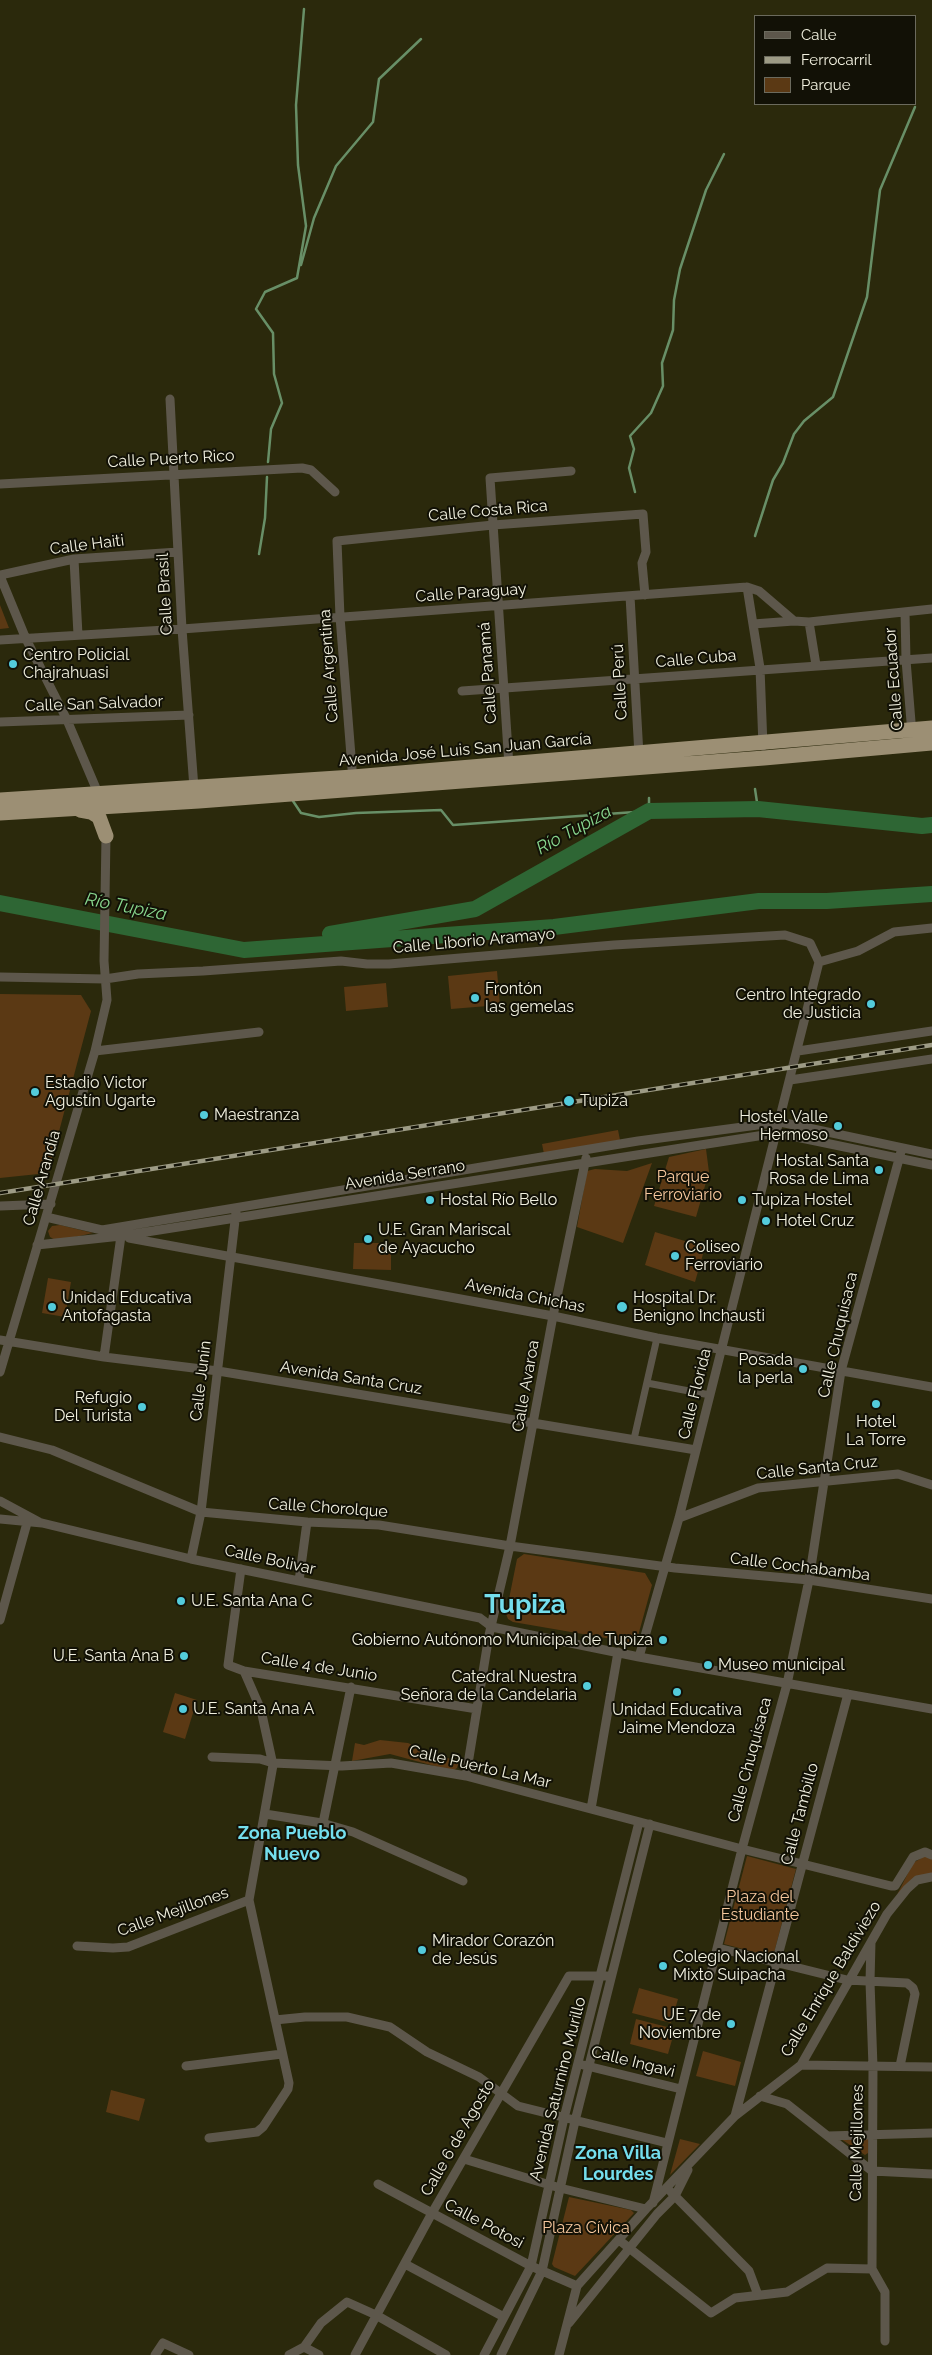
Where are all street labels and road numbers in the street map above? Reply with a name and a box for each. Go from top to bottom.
street label: Calle Puerto Rico [107,446,235,472]
street label: Calle Costa Rica [428,496,548,526]
street label: Calle Haiti [49,531,125,559]
street label: Calle Brasil [153,552,177,636]
street label: Calle Paraguay [415,580,527,606]
street label: Calle Argentina [315,609,343,723]
street label: Calle Panamá [475,621,501,725]
street label: Calle Ecuador [881,627,907,731]
street label: Calle Perú [608,643,632,721]
street label: Calle Cuba [655,646,737,672]
street label: Calle San Salvador [25,692,163,716]
street label: Avenida José Luis San Juan García [338,729,592,771]
street label: Calle Liborio Aramayo [392,924,556,958]
street label: Calle Arandia [19,1128,65,1228]
street label: Avenida Serrano [344,1156,466,1194]
street label: Calle Chuquisaca [814,1270,862,1400]
street label: Avenida Chichas [463,1275,587,1317]
street label: Calle Avaroa [508,1339,544,1433]
street label: Calle Junin [187,1340,215,1422]
street label: Calle Florida [674,1347,716,1441]
street label: Avenida Santa Cruz [279,1357,423,1399]
street label: Calle Santa Cruz [755,1452,879,1484]
street label: Calle Chorolque [268,1494,388,1522]
street label: Calle Bolivar [223,1541,317,1579]
street label: Calle Cochabamba [729,1549,871,1585]
street label: Calle 4 de Junio [259,1648,379,1686]
street label: Calle Chuquisaca [724,1695,776,1825]
street label: Calle Puerto La Mar [407,1741,553,1793]
street label: Calle Tambillo [777,1761,823,1867]
street label: Calle Mejillones [115,1883,231,1941]
street label: Calle Enrique Baldiviezo [777,1898,885,2060]
street label: Avenida Saturnino Murillo [526,1995,590,2183]
street label: Calle Ingavi [589,2042,677,2082]
street label: Calle 6 de Agosto [417,2076,499,2200]
street label: Calle Mejillones [846,2084,868,2202]
street label: Calle Potosi [441,2195,527,2253]

